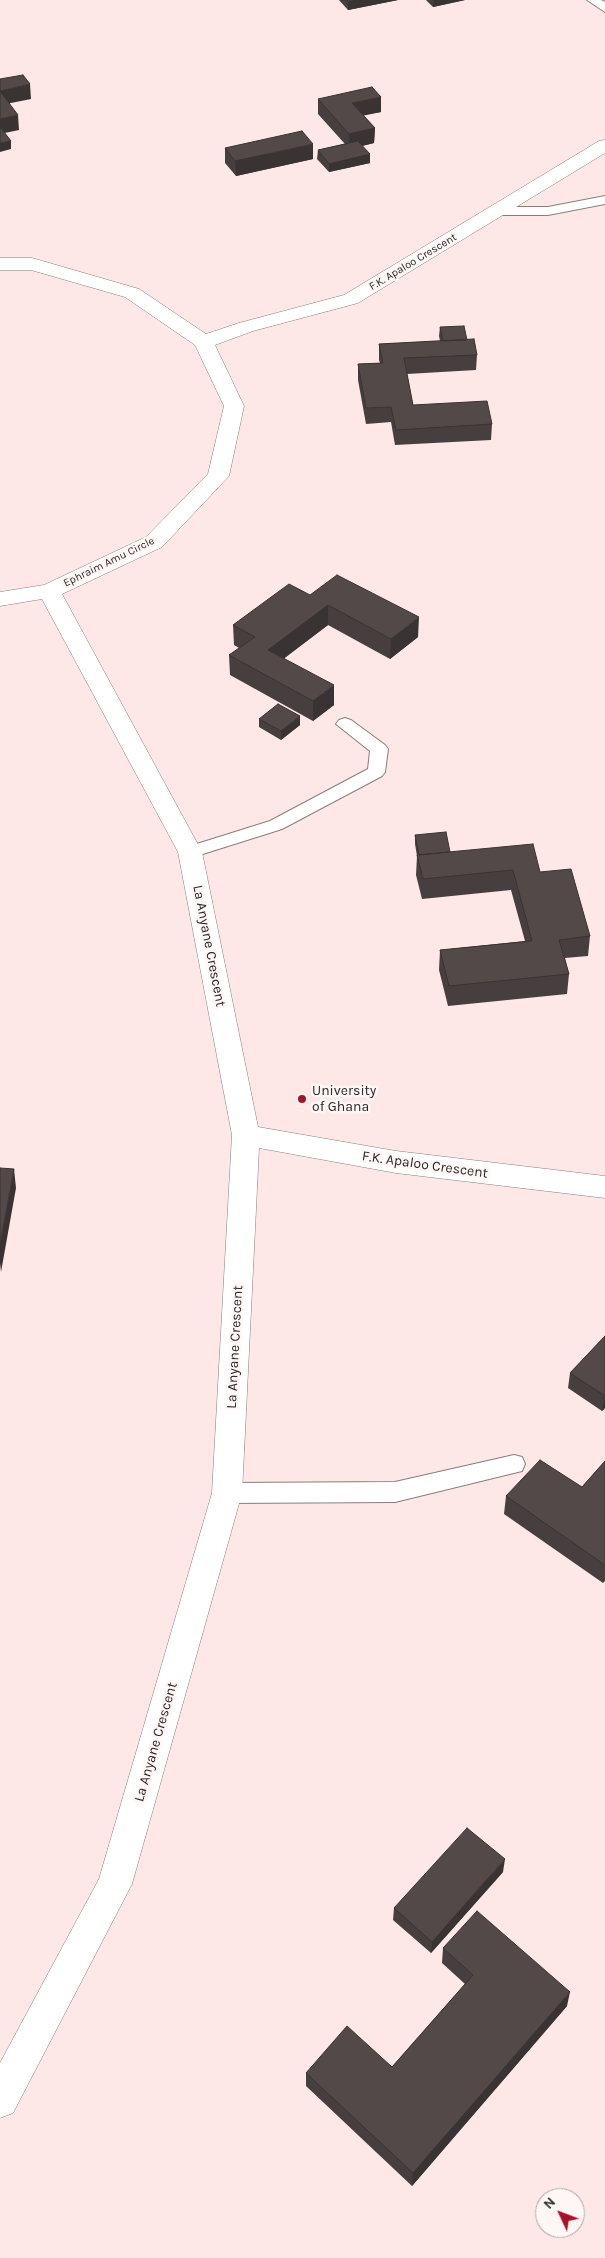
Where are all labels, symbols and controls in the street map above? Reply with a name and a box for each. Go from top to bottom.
street label: F.K. Apaloo Crescent [367,231,459,293]
street label: Ephraim Amu Circle [61,534,157,590]
street label: La Anyane Crescent [189,884,229,1008]
place label: University of Ghana [312,1083,376,1116]
marker: University of Ghana [296,1093,308,1105]
street label: F.K. Apaloo Crescent [361,1148,489,1182]
street label: La Anyane Crescent [223,1285,247,1409]
street label: La Anyane Crescent [131,1680,181,1804]
north arrow [535,2188,585,2238]
text: N [540,2194,559,2213]

